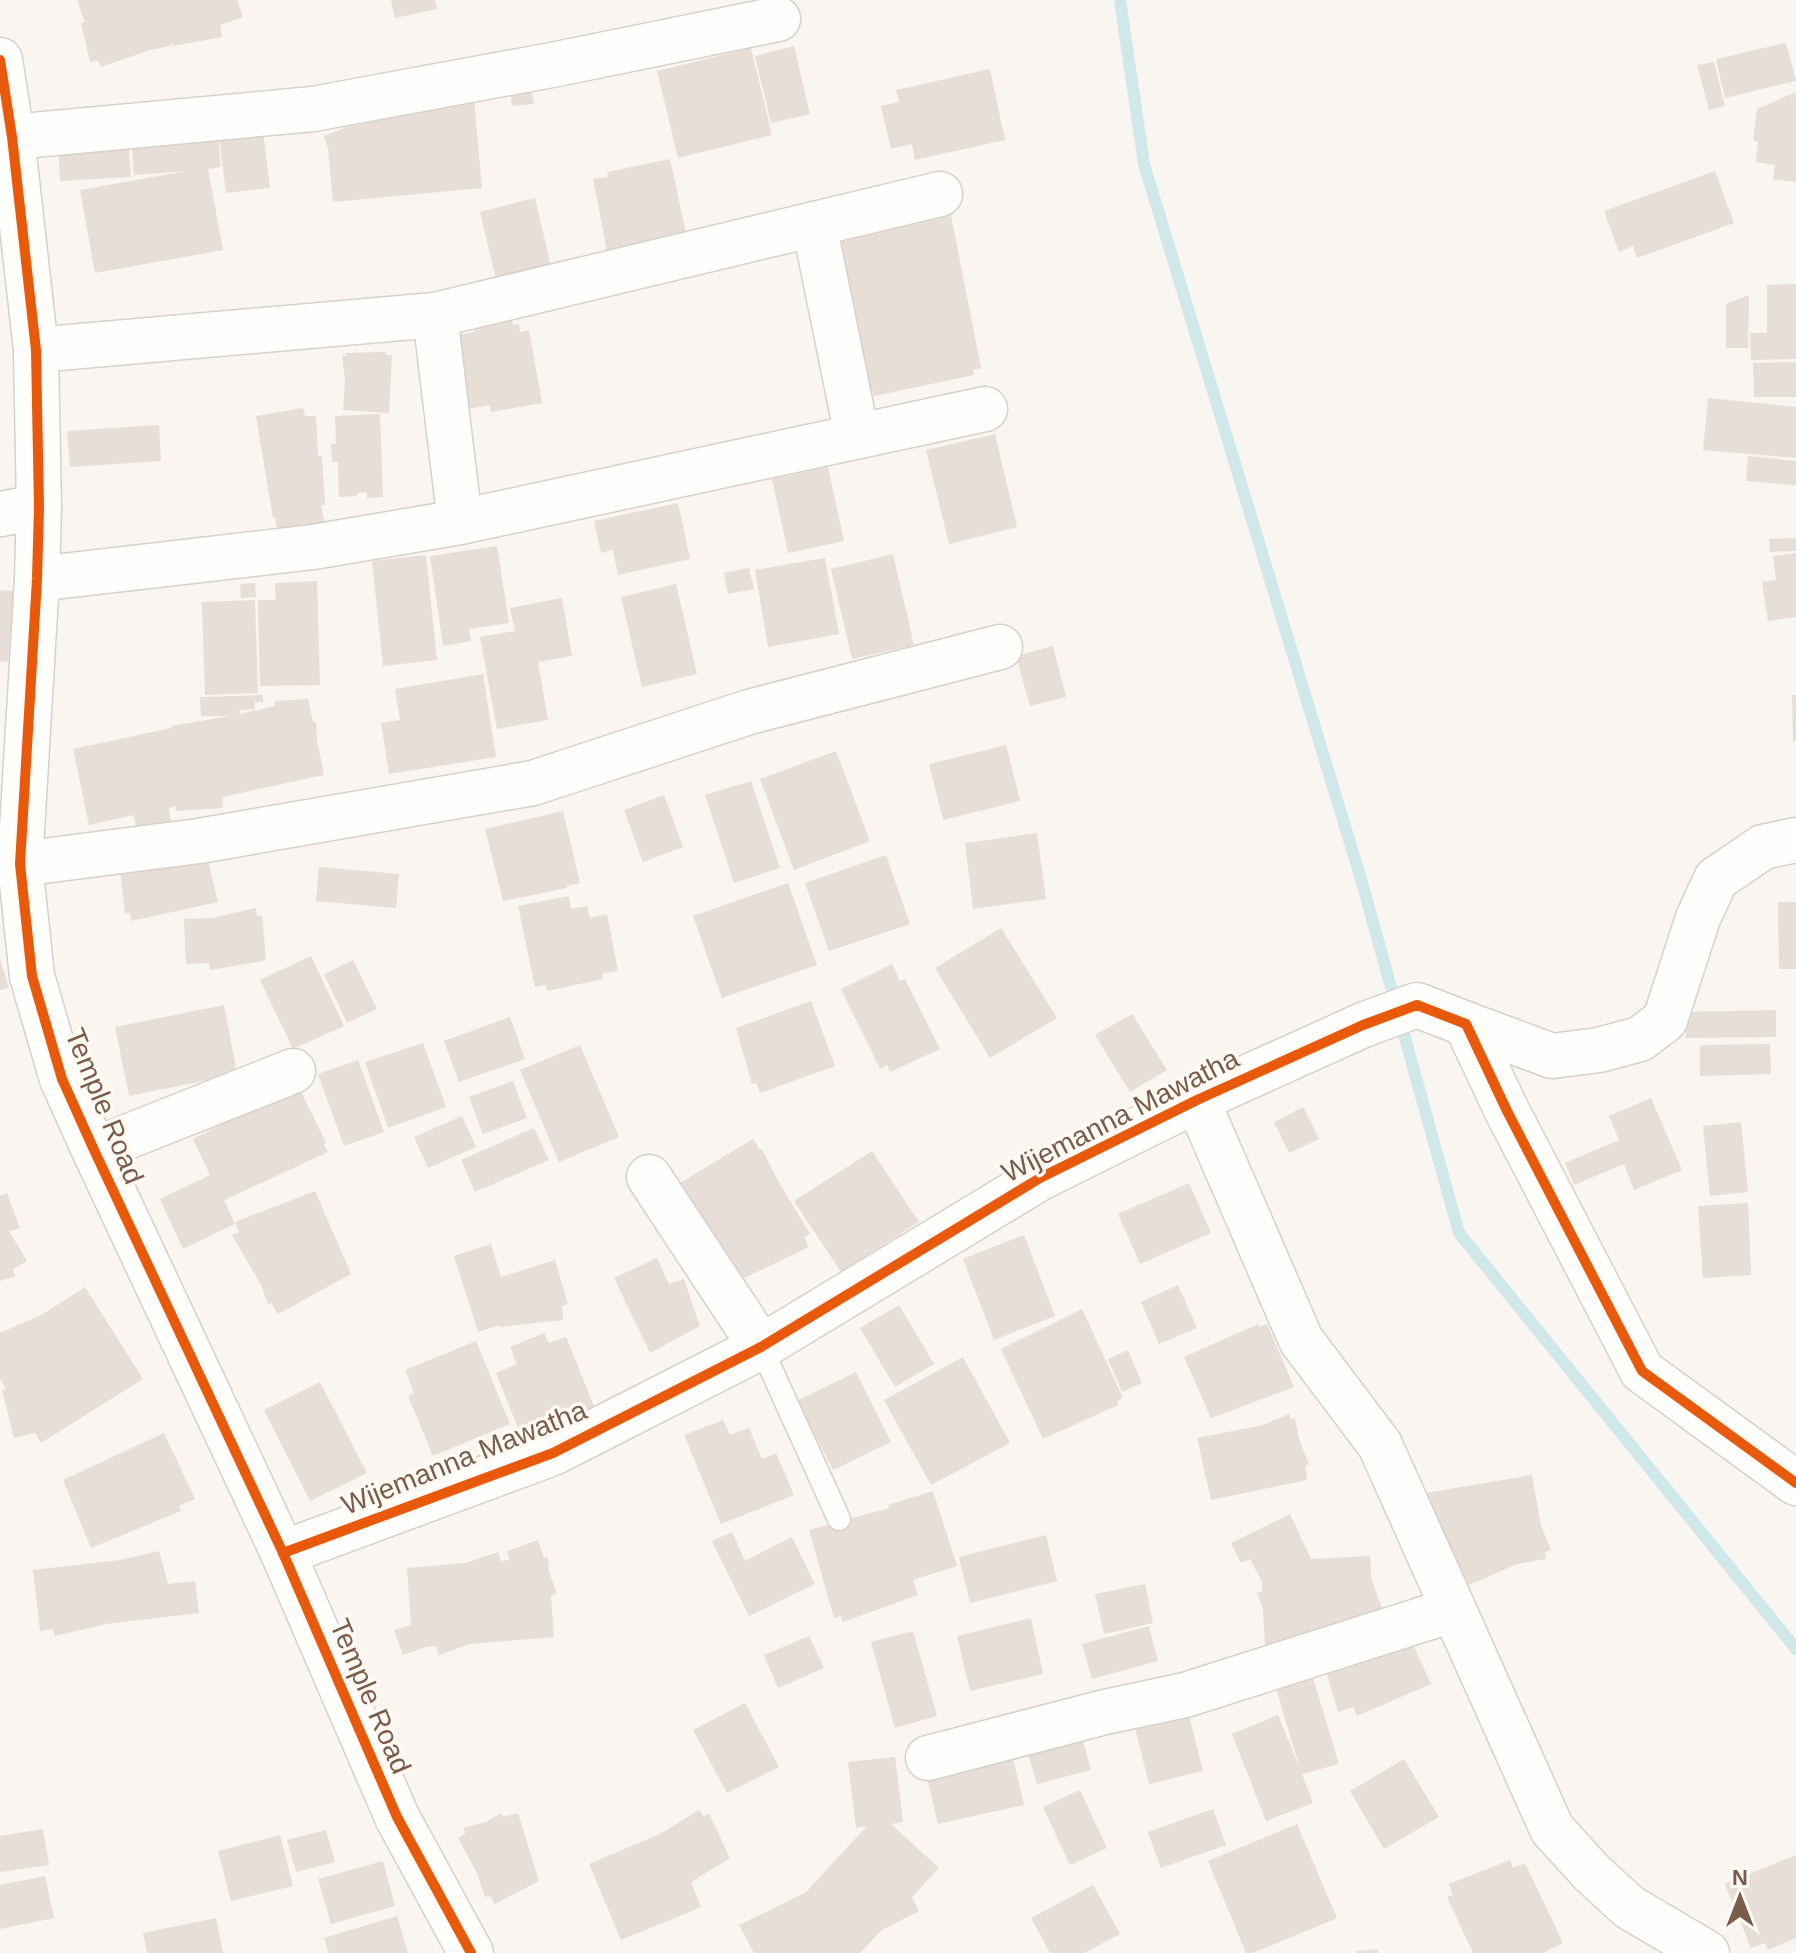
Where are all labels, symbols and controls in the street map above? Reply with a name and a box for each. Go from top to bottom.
street label: Temple Road [59,1024,150,1188]
street label: Wijemanna Mawatha [997,1042,1244,1189]
street label: Wijemanna Mawatha [337,1394,592,1521]
street label: Temple Road [324,1614,417,1778]
north arrow [1700,1857,1780,1937]
text: N [1732,1865,1748,1890]

